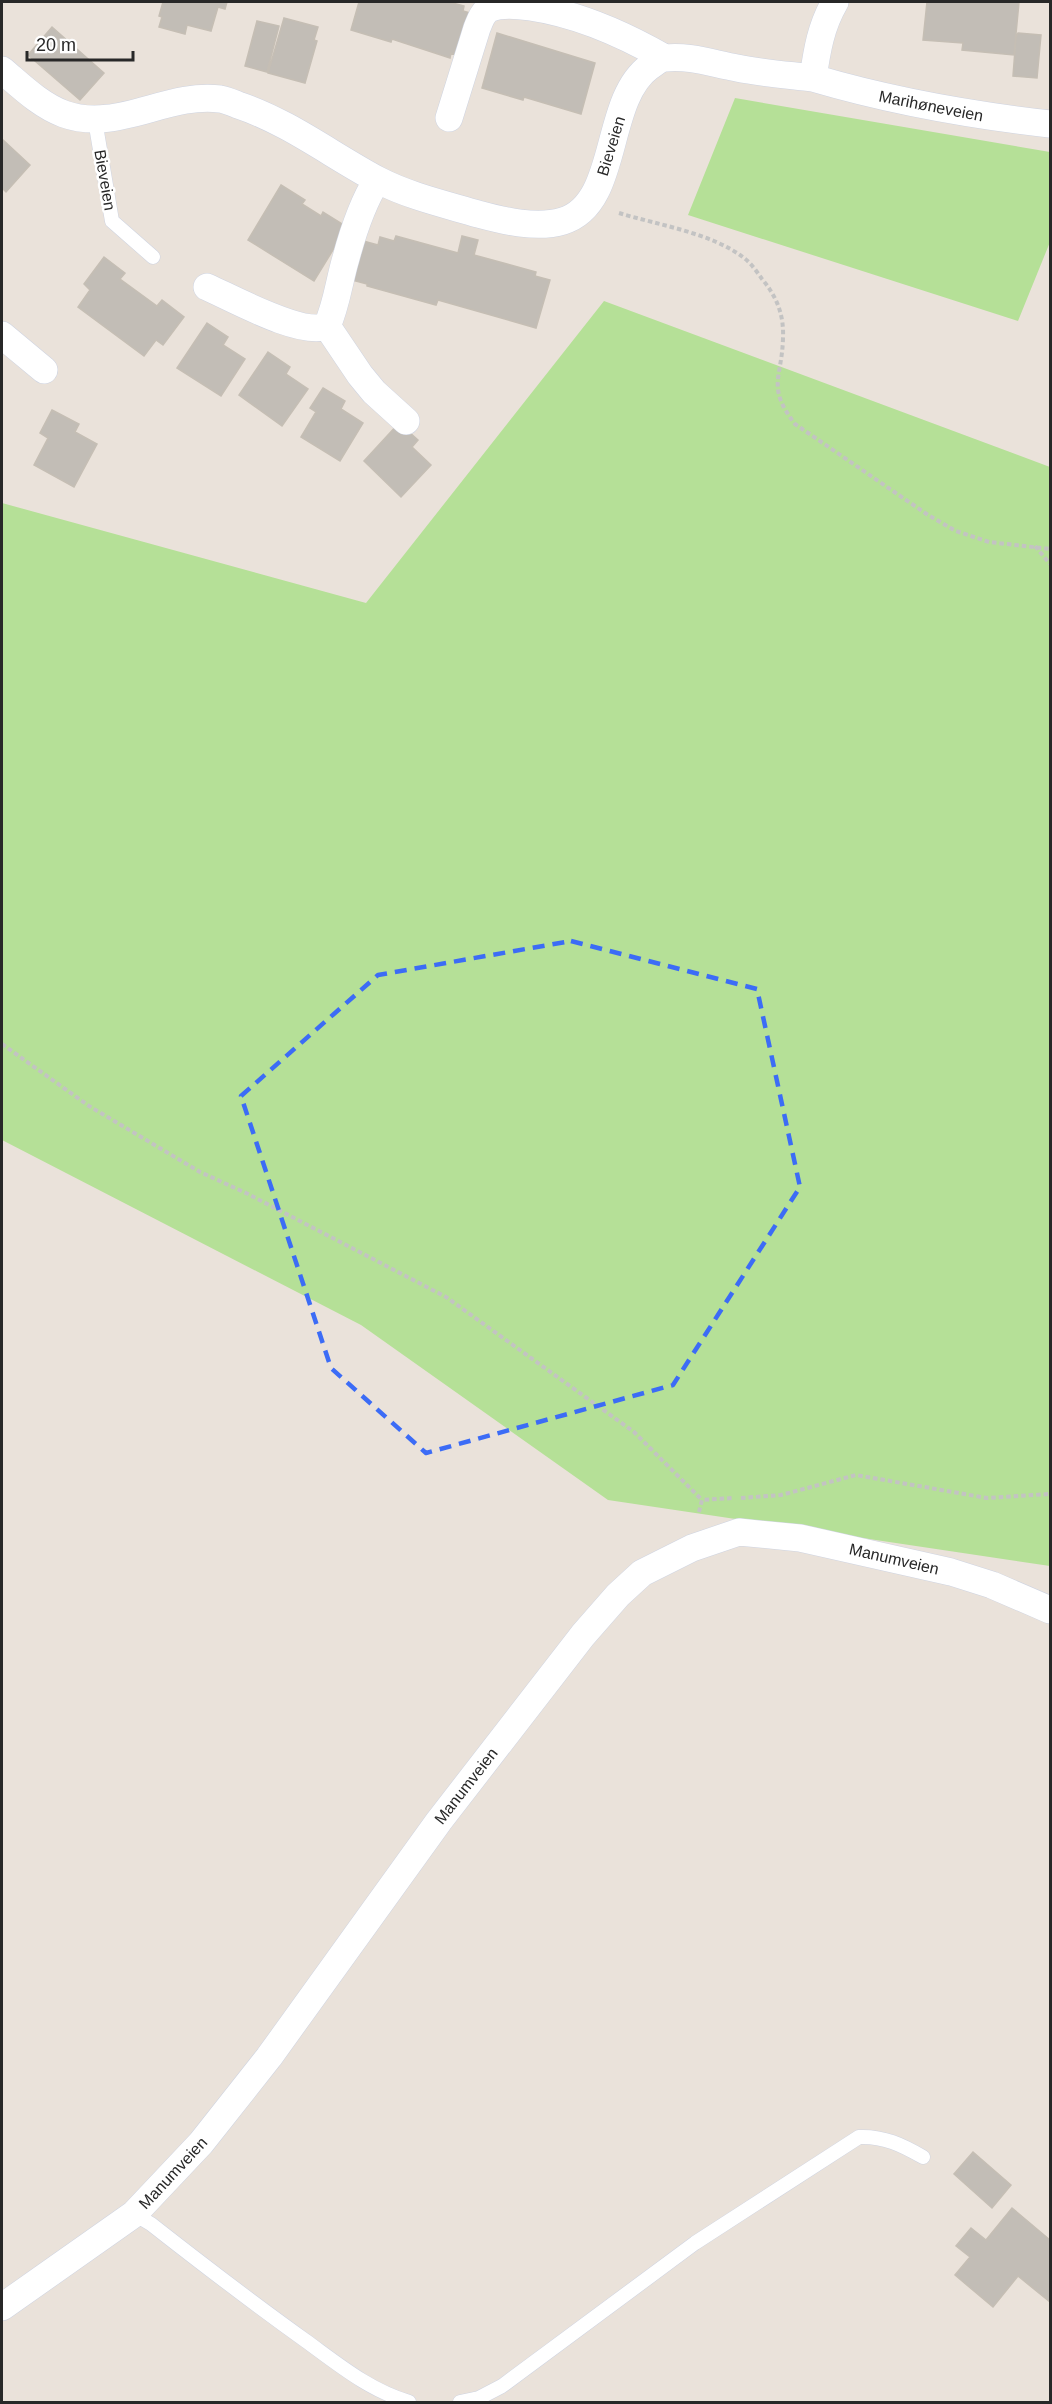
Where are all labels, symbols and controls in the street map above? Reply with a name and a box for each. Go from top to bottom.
scale bar [27,24,134,62]
text: 20 m [36,35,76,55]
street label: Marihøneveien [877,88,985,124]
street label: Bieveien [594,114,628,178]
street label: Bieveien [91,148,119,212]
street label: Manumveien [847,1540,941,1578]
street label: Manumveien [431,1745,501,1827]
street label: Manumveien [136,2134,210,2212]

